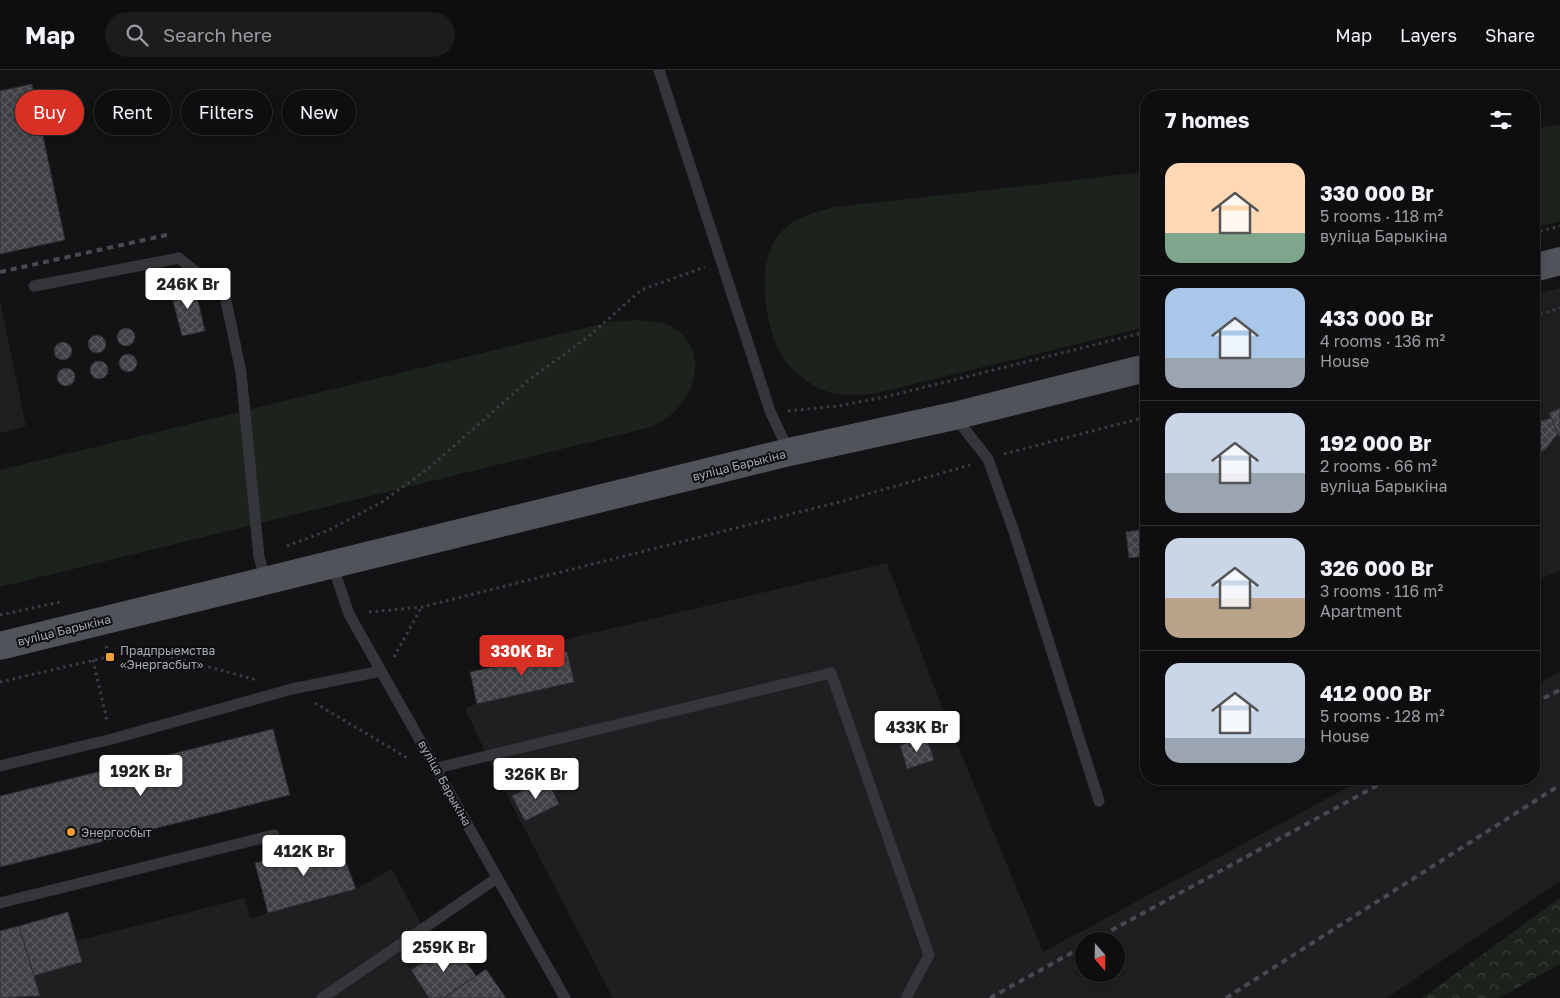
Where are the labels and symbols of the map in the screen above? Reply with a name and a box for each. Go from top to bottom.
pin: 246K Br [142,268,234,310]
street label: вуліца Барыкіна [691,446,787,484]
street label: вуліца Барыкіна [16,611,112,649]
pin: 330K Br [476,634,568,677]
place label: Прадпрыемства «Энергасбыт» [120,643,215,672]
marker: Прадпрыемства «Энергасбыт» [104,651,116,663]
pin: 433K Br [871,710,963,753]
street label: вуліца Барыкіна [415,738,475,828]
pin: 192K Br [95,754,187,797]
pin: 326K Br [490,758,582,800]
place label: Энергосбыт [81,825,152,840]
marker: Энергосбыт [65,826,77,838]
pin: 412K Br [258,834,350,877]
pin: 259K Br [398,930,490,973]
north arrow [1075,932,1125,982]

